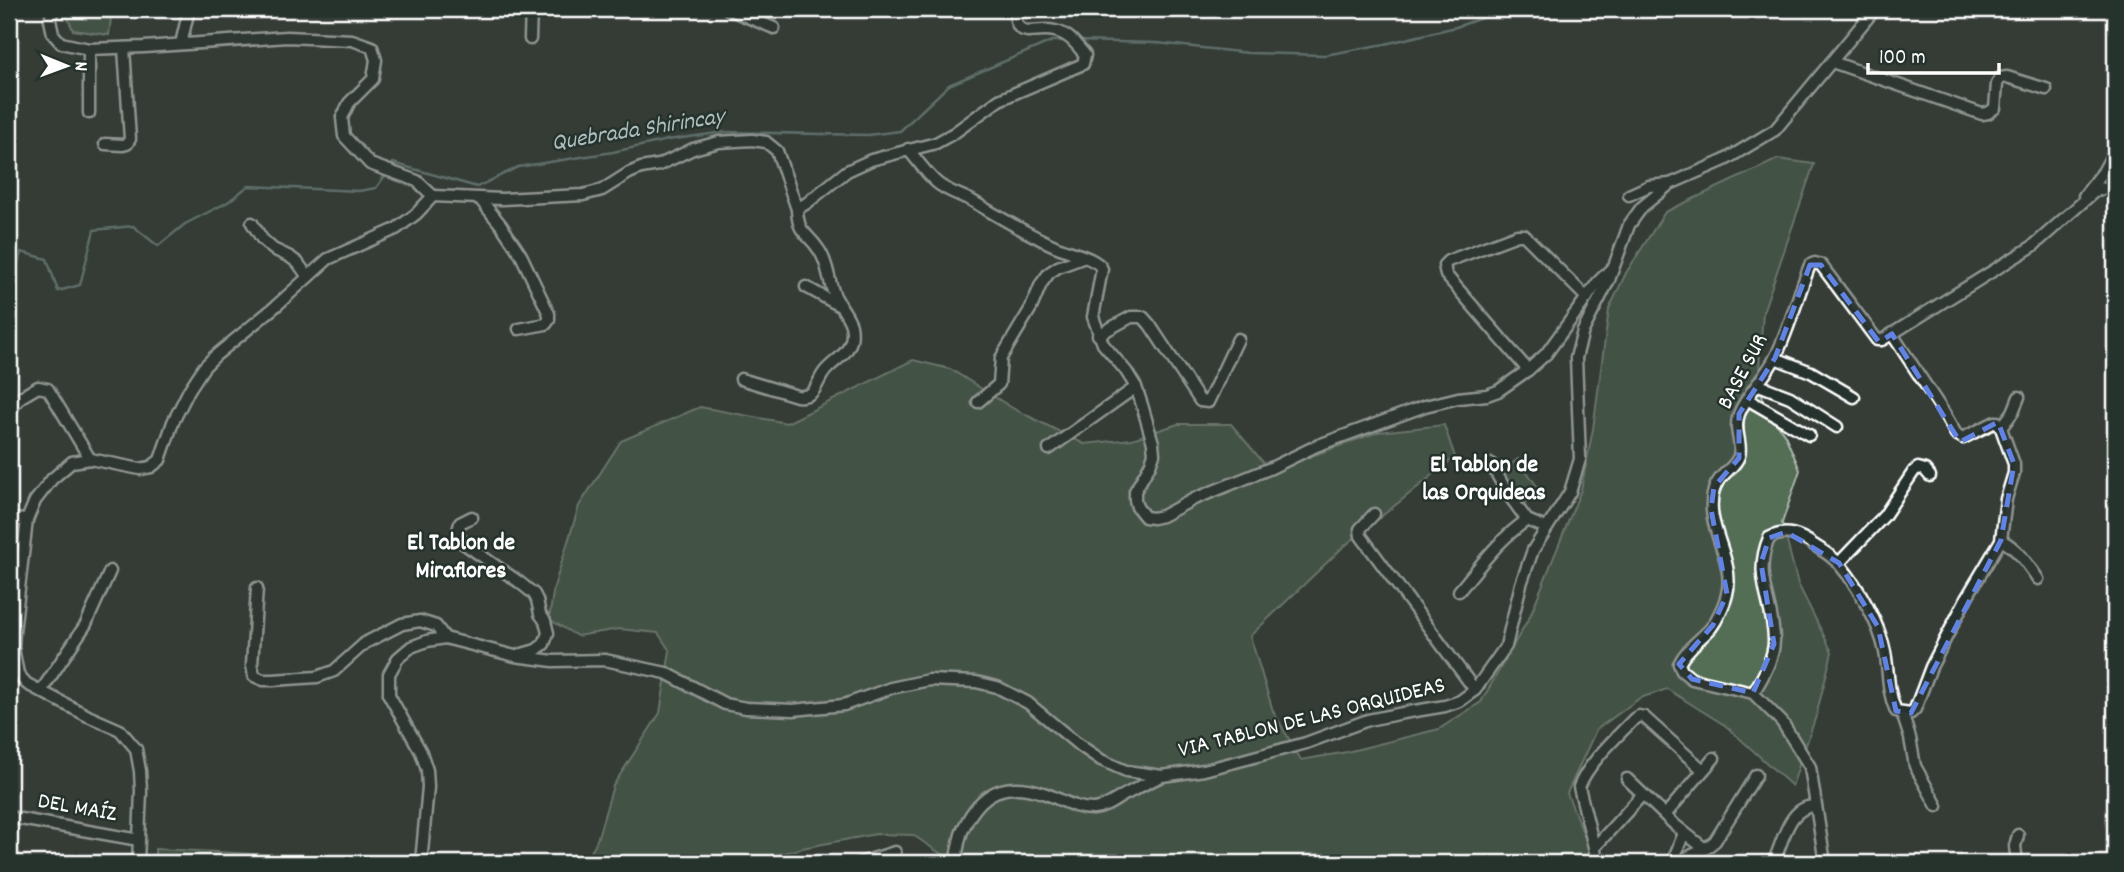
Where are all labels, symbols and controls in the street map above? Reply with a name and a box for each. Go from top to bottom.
north arrow [32,32,102,102]
scale bar [1868,32,2000,76]
text: 100 m [1879,44,1926,74]
text: N [66,61,93,71]
water label: Quebrada Shirincay [549,100,730,161]
street label: BASE SUR [1710,328,1778,416]
district label: El Tablon de las Orquideas [1422,449,1546,511]
district label: El Tablon de Miraflores [407,527,516,589]
street label: VIA TABLON DE LAS ORQUIDEAS [1175,670,1449,768]
street label: DEL MAÍZ [35,786,120,832]

